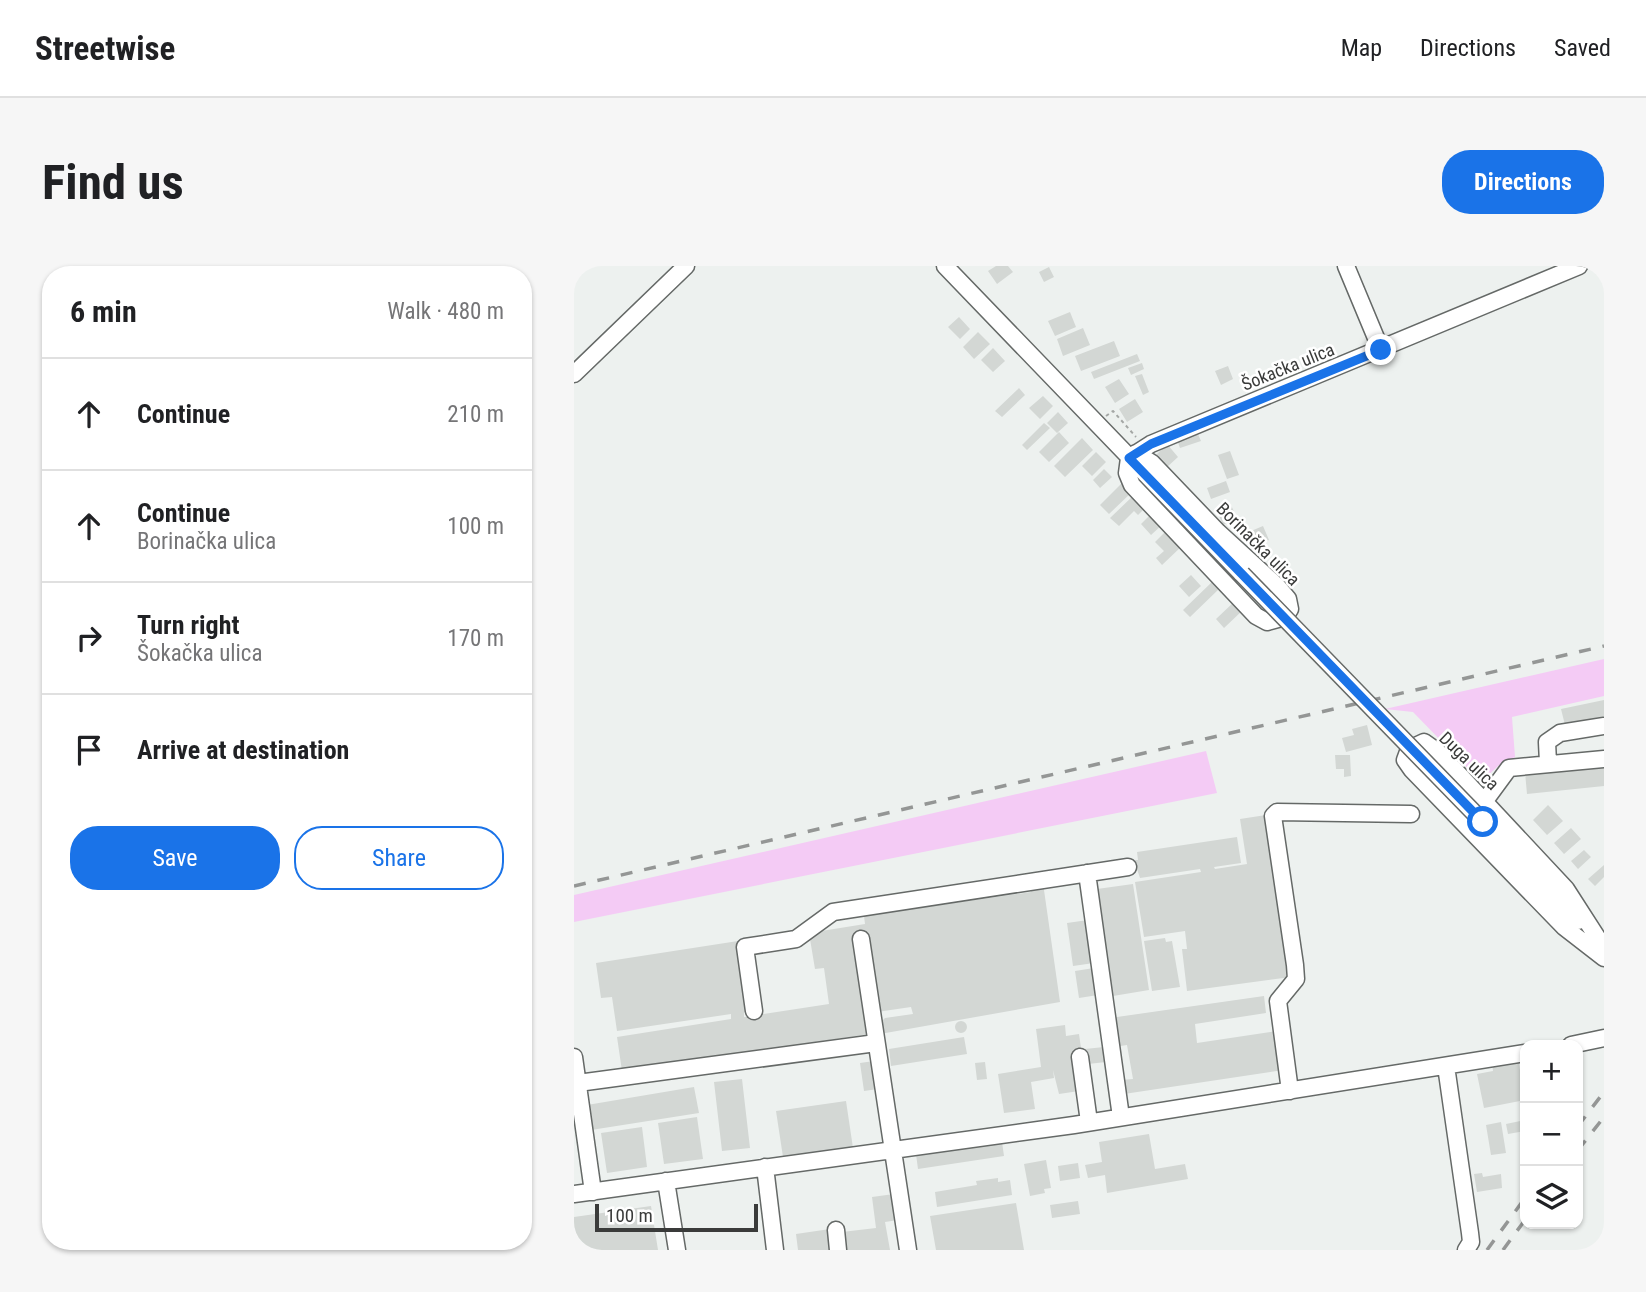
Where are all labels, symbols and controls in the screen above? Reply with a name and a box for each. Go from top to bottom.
text: Streetwise [35,29,175,68]
text: Map [1341,34,1382,62]
text: Directions [1420,34,1516,62]
text: Saved [1554,34,1611,62]
button: Directions [1442,150,1604,214]
text: Find us [42,154,184,211]
text: 6 min [70,294,137,329]
text: Walk · 480 m [387,298,504,325]
route end [1365,334,1396,365]
street label: Šokačka ulica [1238,338,1337,395]
icon: ahead [70,395,108,433]
text: Continue [137,399,230,429]
text: 210 m [447,401,504,428]
text: Continue [137,498,230,528]
street label: Borinačka ulica [1212,498,1304,590]
icon: ahead [70,507,108,545]
text: 100 m [447,513,504,540]
text: Borinačka ulica [137,528,276,555]
text: Turn right [137,610,239,640]
icon: right [70,619,108,657]
text: 170 m [447,625,504,652]
text: Šokačka ulica [137,640,262,667]
street label: Duga ulica [1435,727,1503,794]
icon: arrive [70,731,108,769]
text: Arrive at destination [137,735,349,765]
route start [1467,806,1498,837]
button: Save [70,826,280,890]
button: Share [294,826,504,890]
map controls [1520,1040,1583,1229]
button: + [1520,1040,1583,1103]
button: − [1520,1103,1583,1166]
button: layers [1520,1166,1583,1229]
scale bar [595,1201,758,1233]
text: 100 m [606,1204,653,1227]

